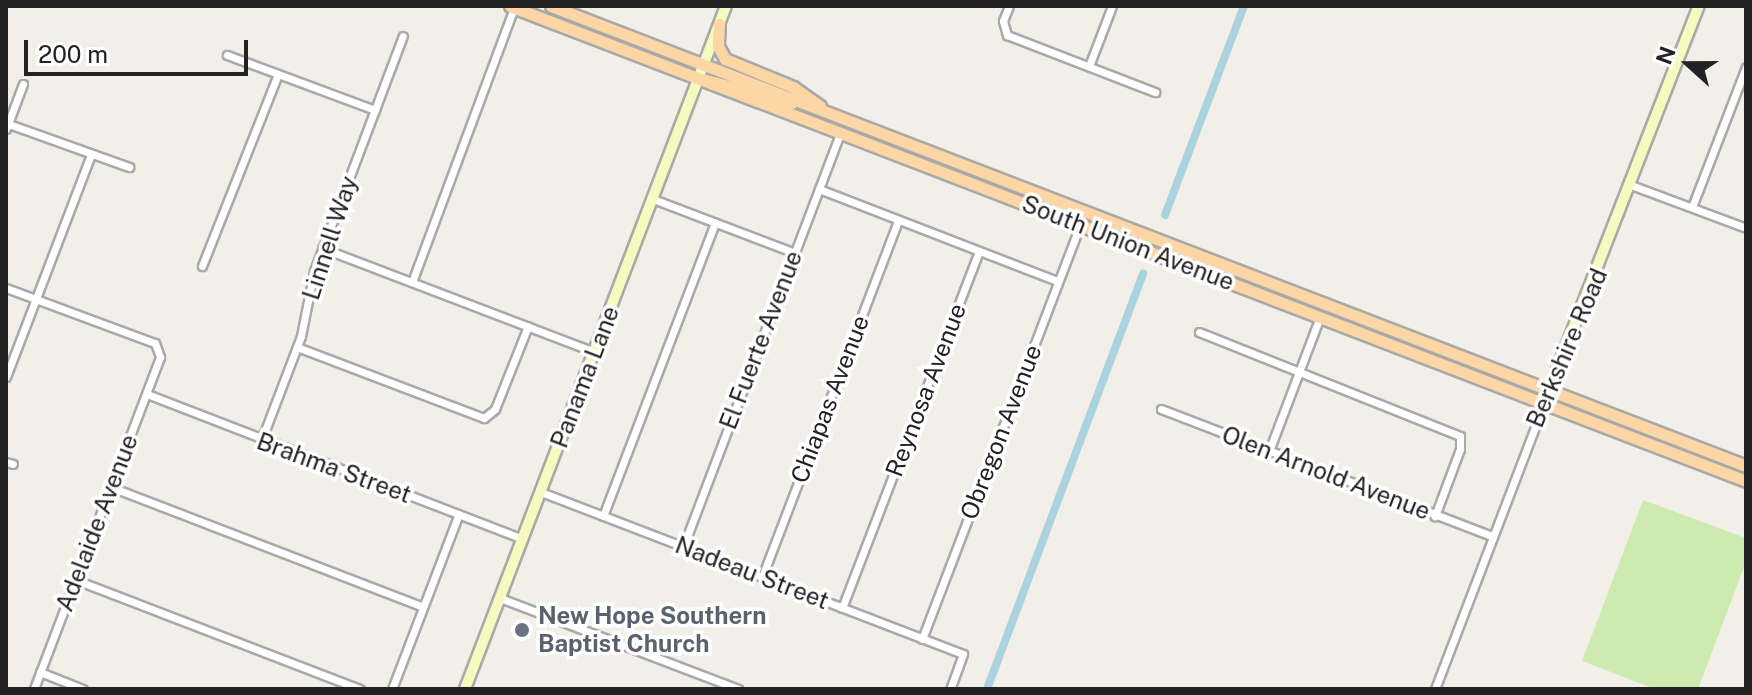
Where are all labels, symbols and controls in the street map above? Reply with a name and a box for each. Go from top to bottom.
scale bar [28,24,252,74]
north arrow [1648,24,1728,104]
text: 200 m [38,40,108,68]
text: N [1650,43,1681,68]
street label: Linnell Way [296,172,364,304]
street label: South Union Avenue [1018,189,1238,297]
street label: El Fuerte Avenue [714,247,808,433]
street label: Berkshire Road [1521,264,1613,432]
street label: Reynosa Avenue [880,299,972,481]
street label: Panama Lane [545,302,625,452]
street label: Chiapas Avenue [785,311,875,487]
street label: Obregon Avenue [954,341,1048,523]
street label: Olen Arnold Avenue [1218,420,1434,526]
street label: Brahma Street [253,427,415,509]
street label: Adelaide Avenue [50,430,144,616]
street label: Nadeau Street [671,530,833,616]
place label: New Hope Southern Baptist Church [538,602,767,658]
marker: New Hope Southern Baptist Church [513,621,531,639]

